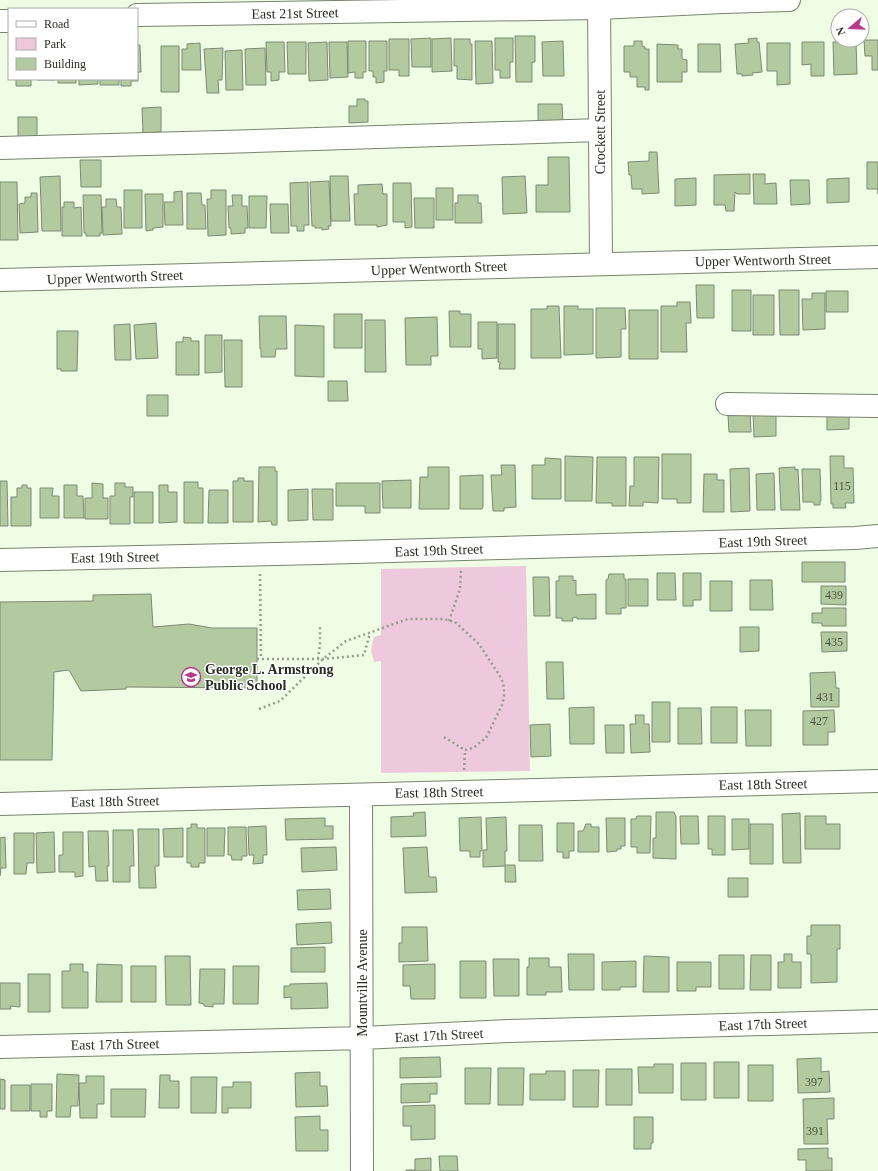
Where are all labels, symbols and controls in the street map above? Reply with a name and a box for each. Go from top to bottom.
street label: East 21st Street [251,5,339,22]
legend [8,8,138,80]
north arrow [830,8,870,48]
text: Road [44,17,69,31]
text: N [834,25,848,37]
text: Park [44,37,66,51]
text: Building [44,57,86,71]
street label: Crockett Street [593,90,608,174]
street label: Upper Wentworth Street [695,252,831,269]
street label: Upper Wentworth Street [371,259,507,278]
street label: Upper Wentworth Street [47,268,183,287]
house number: 115 [833,479,851,493]
street label: East 19th Street [718,532,808,551]
street label: East 19th Street [394,541,484,560]
street label: East 19th Street [71,549,160,566]
house number: 439 [825,588,843,602]
house number: 435 [825,635,843,649]
place label: George L. Armstrong Public School [205,662,333,693]
school or university icon: George L. Armstrong Public School [180,666,202,688]
house number: 431 [816,690,834,704]
house number: 427 [810,714,828,728]
street label: East 18th Street [719,776,808,793]
street label: East 18th Street [395,784,484,801]
street label: East 18th Street [71,793,160,810]
street label: Mountville Avenue [355,929,370,1037]
street label: East 17th Street [718,1015,808,1034]
street label: East 17th Street [394,1026,484,1045]
street label: East 17th Street [71,1036,160,1053]
house number: 397 [805,1075,823,1089]
house number: 391 [806,1124,824,1138]

